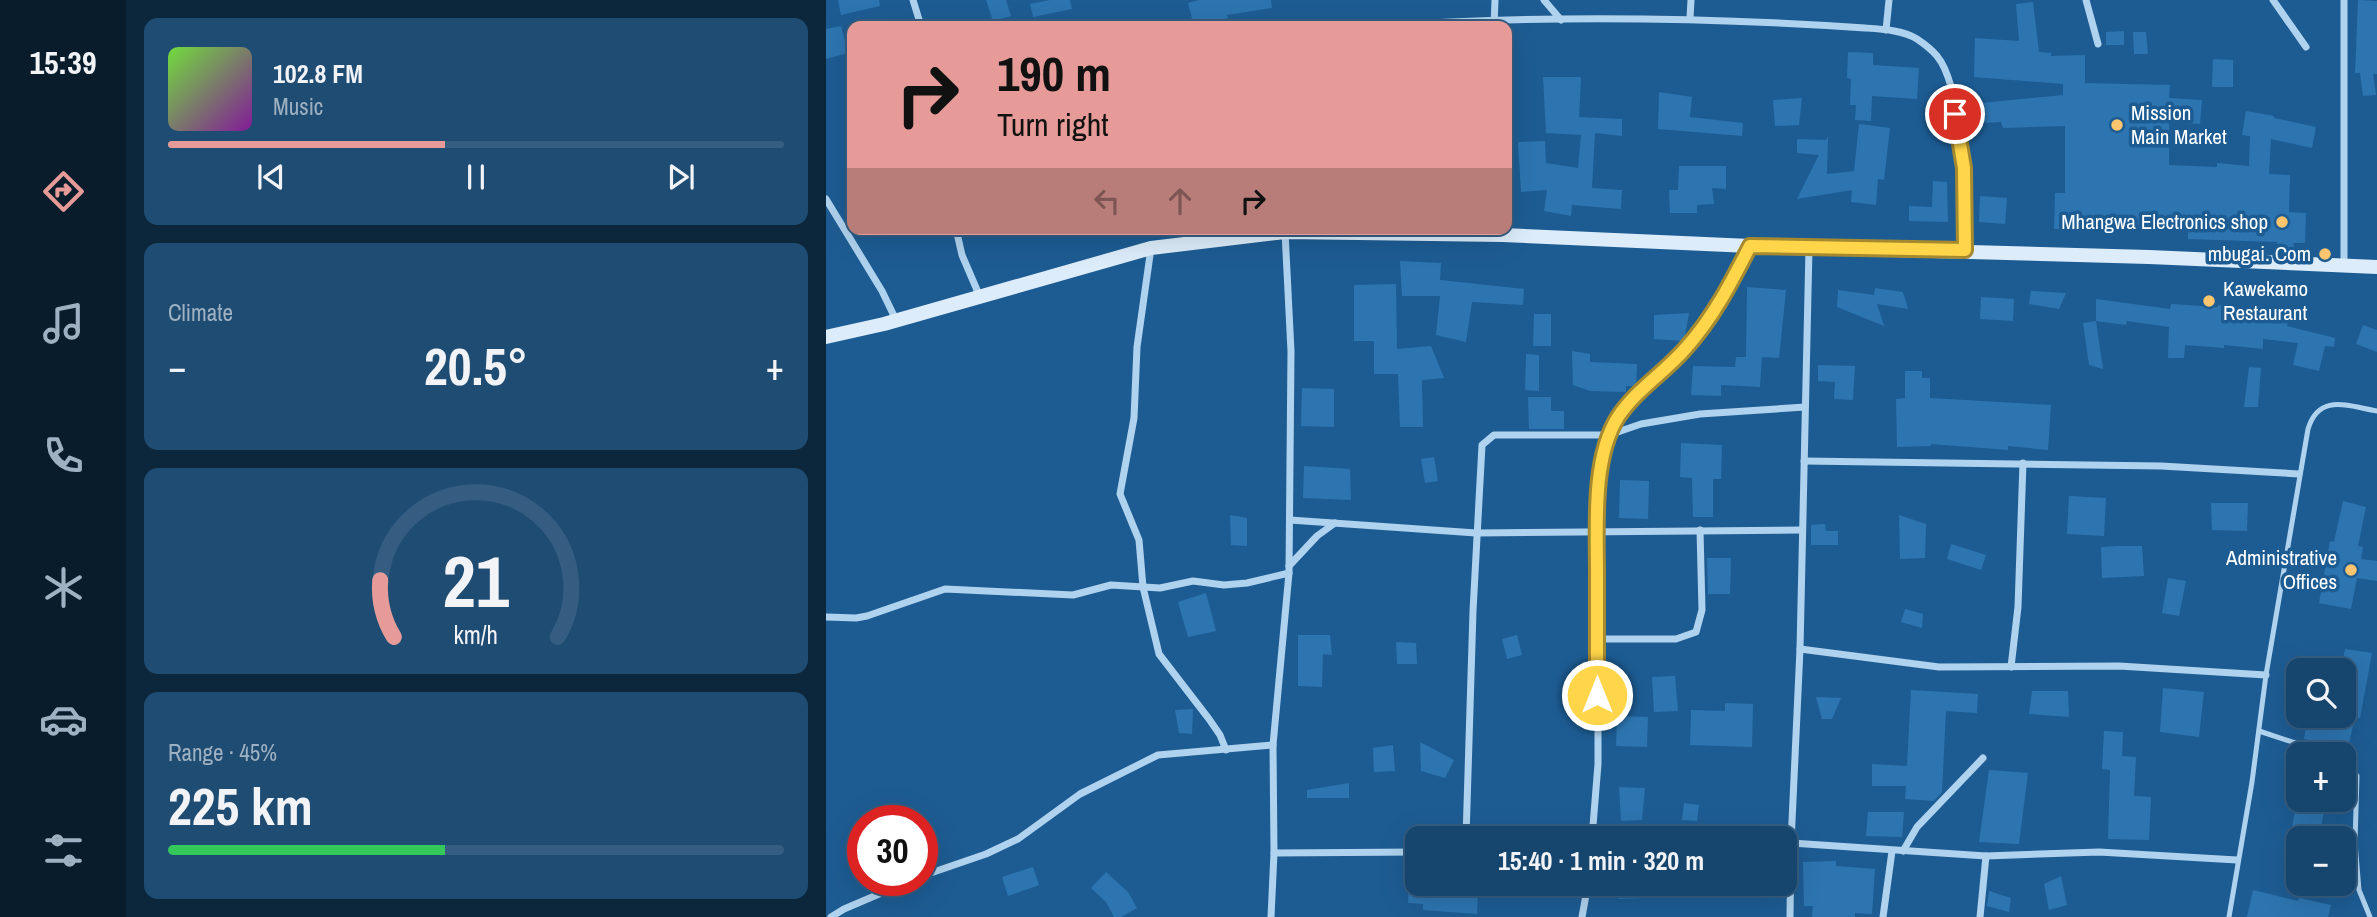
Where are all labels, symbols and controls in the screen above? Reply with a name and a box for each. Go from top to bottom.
text: 190 m [997,40,1111,106]
text: 15:39 [29,41,97,84]
icon: right [882,49,973,140]
text: 102.8 FM [273,56,363,91]
pin [1925,84,1985,144]
text: Music [273,91,323,122]
icon: arrive [1936,95,1974,133]
place label: Mission Main Market [2131,98,2227,151]
text: Turn right [997,103,1109,146]
marker: Mission Main Market [2109,117,2125,133]
icon: previous [252,158,290,196]
icon: pause [457,158,495,196]
icon: next [662,158,700,196]
icon: directions [39,167,88,216]
icon: left [1088,182,1126,220]
icon: ahead [1161,182,1199,220]
icon: right [1234,182,1272,220]
place label: Mhangwa Electronics shop [2061,207,2268,236]
marker: Mhangwa Electronics shop [2274,214,2290,230]
place label: mbugai. Com [2208,239,2311,268]
marker: mbugai. Com [2317,246,2333,262]
place label: Kawekamo Restaurant [2223,274,2308,327]
marker: Kawekamo Restaurant [2201,293,2217,309]
text: Climate [168,297,233,328]
icon: music [39,299,88,348]
text: 20.5° [424,331,528,401]
text: − [168,341,186,392]
text: + [766,341,784,392]
icon: phone [39,431,88,480]
text: 21 [443,532,510,630]
place label: Administrative Offices [2225,543,2337,596]
marker: Administrative Offices [2343,562,2359,578]
icon: climate [39,563,88,612]
text: km/h [454,618,498,652]
position arrow [1560,658,1634,732]
map controls [2286,658,2356,896]
button: search [2286,658,2356,728]
icon: car [39,695,88,744]
text: Range · 45% [168,737,277,768]
button: + [2286,742,2356,812]
text: 225 km [168,771,313,841]
speed limit sign: 30 [847,805,938,896]
icon: filters [39,826,88,875]
button: − [2286,826,2356,896]
text: 15:40 · 1 min · 320 m [1498,843,1704,878]

